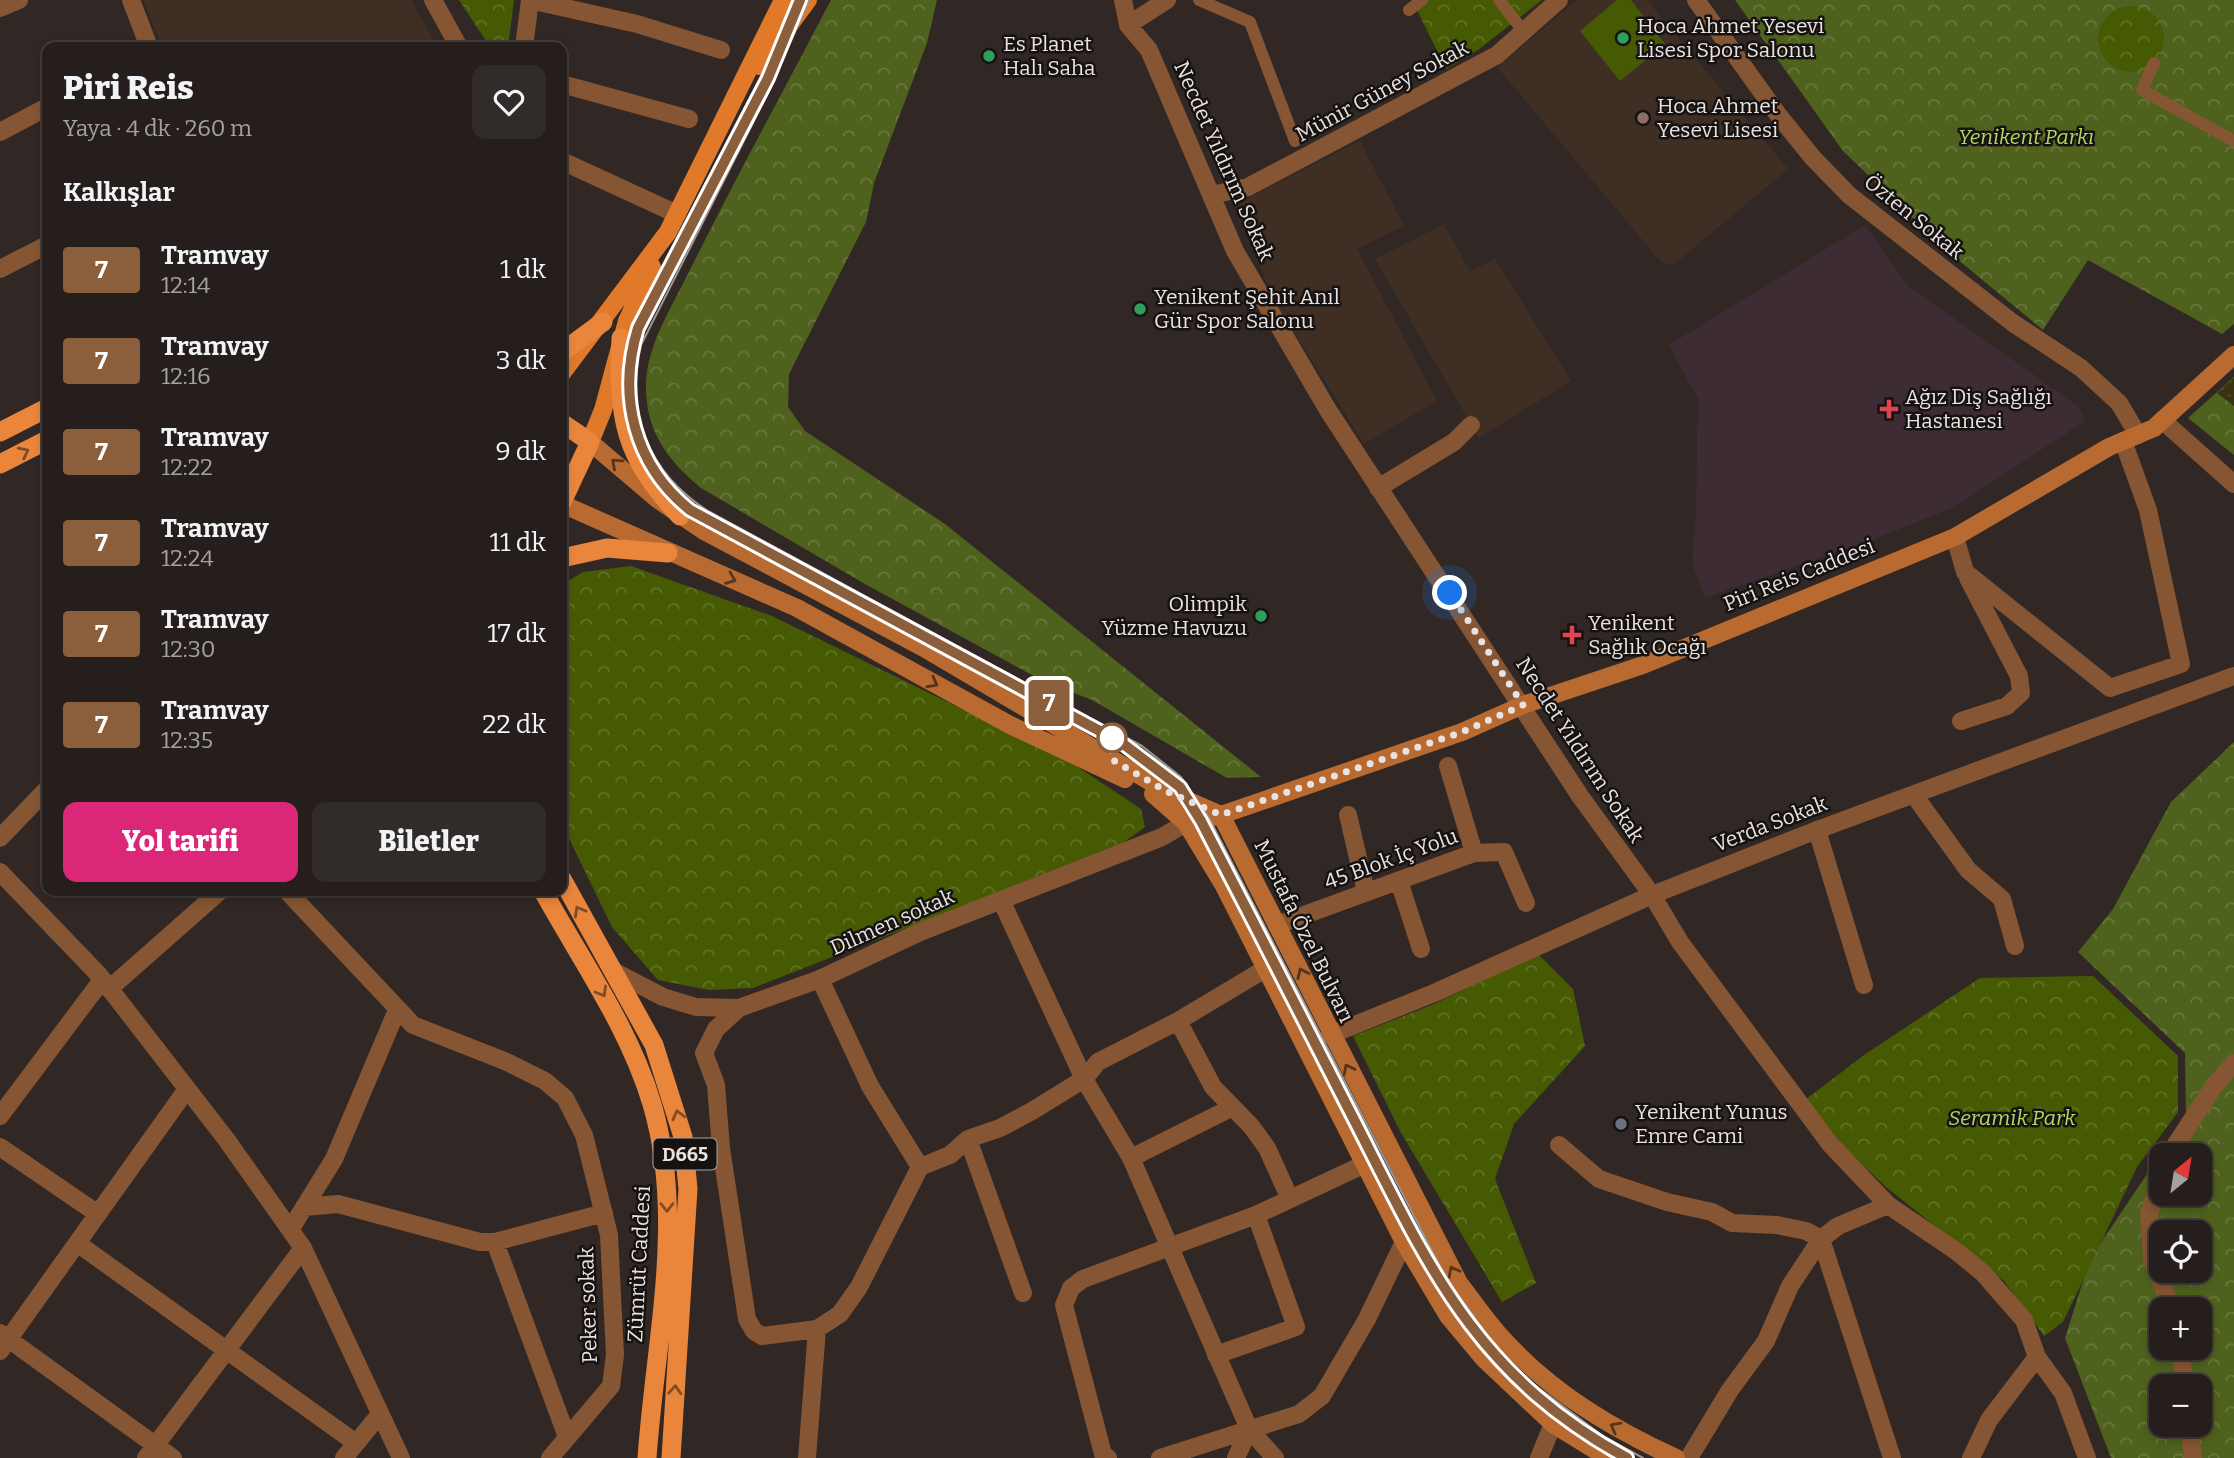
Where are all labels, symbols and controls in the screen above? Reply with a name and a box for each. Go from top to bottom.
place label: Hoca Ahmet Yesevi Lisesi Spor Salonu [1637,13,1824,63]
marker: Hoca Ahmet Yesevi Lisesi Spor Salonu [1615,30,1631,46]
place label: Es Planet Halı Saha [1003,31,1096,81]
street label: Münir Güney Sokak [1291,34,1473,147]
marker: Es Planet Halı Saha [981,48,997,64]
street label: Necdet Yıldırım Sokak [1168,57,1280,265]
button: heart [472,65,546,139]
text: Piri Reis [63,68,194,108]
place label: Hoca Ahmet Yesevi Lisesi [1657,93,1779,143]
marker: Hoca Ahmet Yesevi Lisesi [1635,110,1651,126]
text: Yaya · 4 dk · 260 m [63,114,252,142]
park label: Yenikent Parkı [1958,124,2094,150]
street label: Özten Sokak [1859,169,1969,265]
text: Kalkışlar [63,177,175,208]
text: Tramvay [161,240,269,271]
text: 1 dk [500,254,546,285]
text: 7 [95,256,108,284]
text: 12:14 [161,271,210,299]
place label: Yenikent Şehit Anıl Gür Spor Salonu [1154,284,1340,334]
marker: Yenikent Şehit Anıl Gür Spor Salonu [1132,301,1148,317]
text: Tramvay [161,331,269,362]
text: 3 dk [496,345,546,376]
text: 7 [95,347,108,375]
text: 12:16 [161,362,211,390]
place label: Ağız Diş Sağlığı Hastanesi [1905,384,2052,434]
marker: Ağız Diş Sağlığı Hastanesi [1879,399,1899,419]
text: Tramvay [161,422,269,453]
text: 9 dk [495,436,546,467]
text: 7 [95,438,108,466]
one-way arrow [17,447,29,460]
text: 12:22 [161,453,213,481]
one-way arrow [612,459,625,471]
text: Tramvay [161,513,269,544]
text: 11 dk [490,527,546,558]
text: 7 [95,529,108,557]
street label: Piri Reis Caddesi [1720,533,1878,617]
text: 12:24 [161,544,214,572]
one-way arrow [723,571,736,585]
your location [1432,575,1467,610]
place label: Olimpik Yüzme Havuzu [1102,591,1247,641]
text: Tramvay [161,604,269,635]
marker: Olimpik Yüzme Havuzu [1253,608,1269,624]
place label: Yenikent Sağlık Ocağı [1588,610,1707,660]
text: 17 dk [487,618,546,649]
text: 7 [95,620,108,648]
marker: Yenikent Sağlık Ocağı [1562,625,1582,645]
text: 12:30 [161,635,216,663]
street label: Necdet Yıldırım Sokak [1510,652,1650,848]
one-way arrow [926,675,938,688]
line badge: 7 [1026,680,1072,726]
text: 7 [1043,689,1055,717]
text: Tramvay [161,695,269,726]
text: 22 dk [482,709,546,740]
text: 7 [95,711,108,739]
unlabelled marker [1097,723,1127,753]
text: 12:35 [161,726,213,754]
street label: Verda Sokak [1709,790,1831,858]
button: Yol tarifi [63,802,298,882]
button: Biletler [312,802,546,882]
street label: 45 Blok İç Yolu [1321,823,1461,895]
street label: Mustafa Özel Bulvarı [1248,835,1360,1027]
street label: Dilmen sokak [826,883,958,961]
one-way arrow [574,905,587,918]
one-way arrow [1296,968,1310,980]
one-way arrow [594,985,607,998]
one-way arrow [1343,1064,1356,1076]
place label: Yenikent Yunus Emre Cami [1635,1099,1788,1149]
park label: Seramik Park [1948,1105,2076,1131]
one-way arrow [672,1109,686,1121]
marker: Yenikent Yunus Emre Cami [1613,1116,1629,1132]
road number: D665 [654,1138,716,1170]
north arrow [2149,1143,2212,1206]
map controls [2149,1143,2212,1437]
street label: Zümrüt Caddesi [622,1185,656,1343]
one-way arrow [659,1202,675,1213]
button: locate [2149,1220,2212,1283]
street label: Peker sokak [573,1246,603,1364]
one-way arrow [1448,1266,1461,1278]
button: + [2149,1297,2212,1360]
button: − [2149,1374,2212,1437]
one-way arrow [667,1384,682,1395]
one-way arrow [1609,1422,1622,1436]

